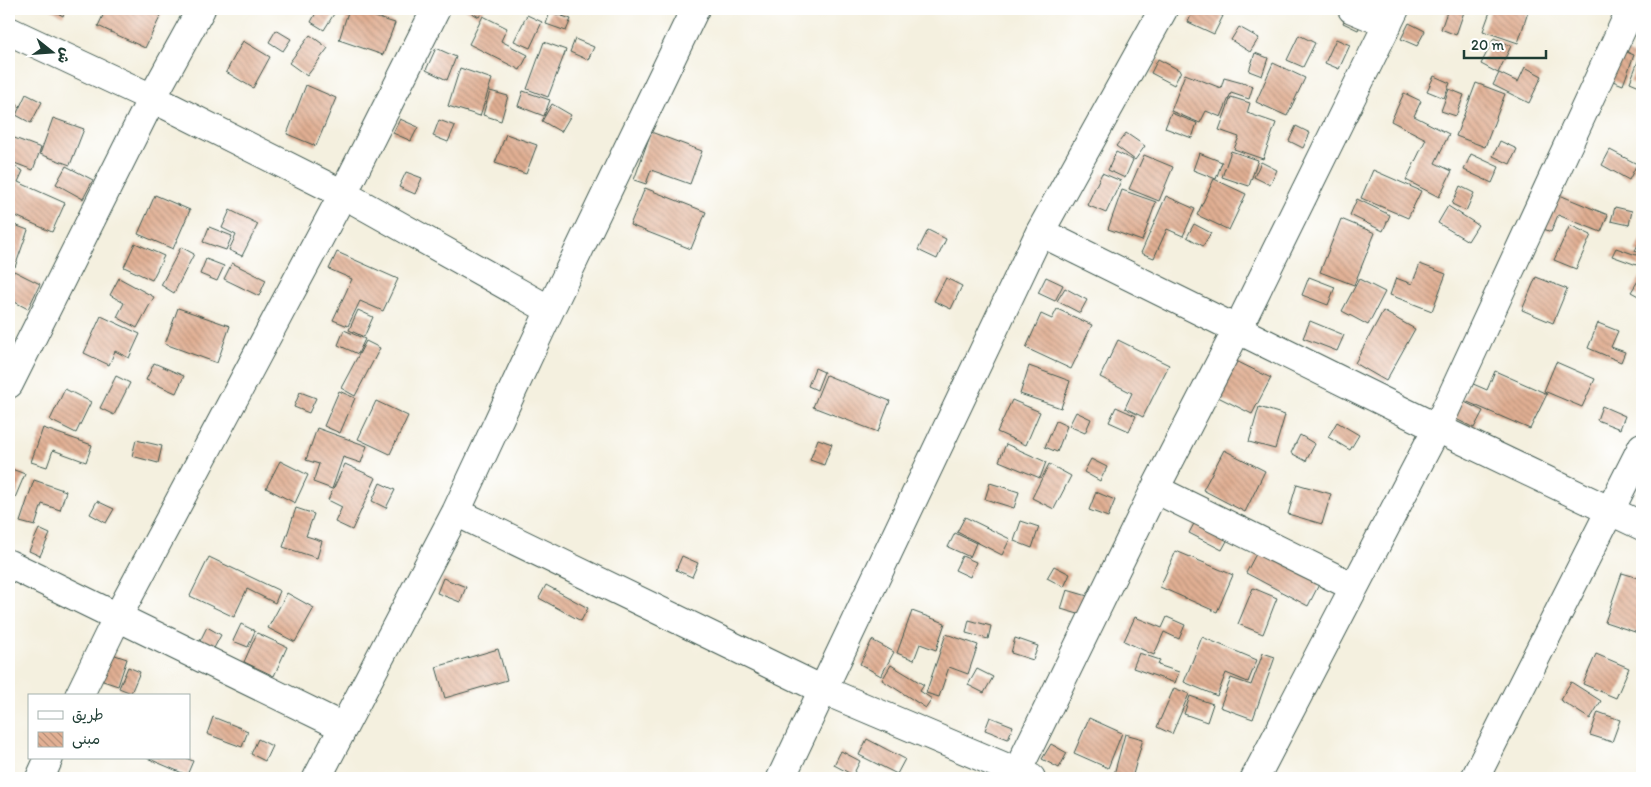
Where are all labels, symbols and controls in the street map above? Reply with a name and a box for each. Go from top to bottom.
north arrow [28,28,78,78]
scale bar [1464,28,1546,60]
text: 20 m [1471,36,1505,54]
text: ش [54,46,74,66]
legend [28,694,190,760]
text: طريق [72,706,104,724]
text: مبنى [72,730,100,749]

